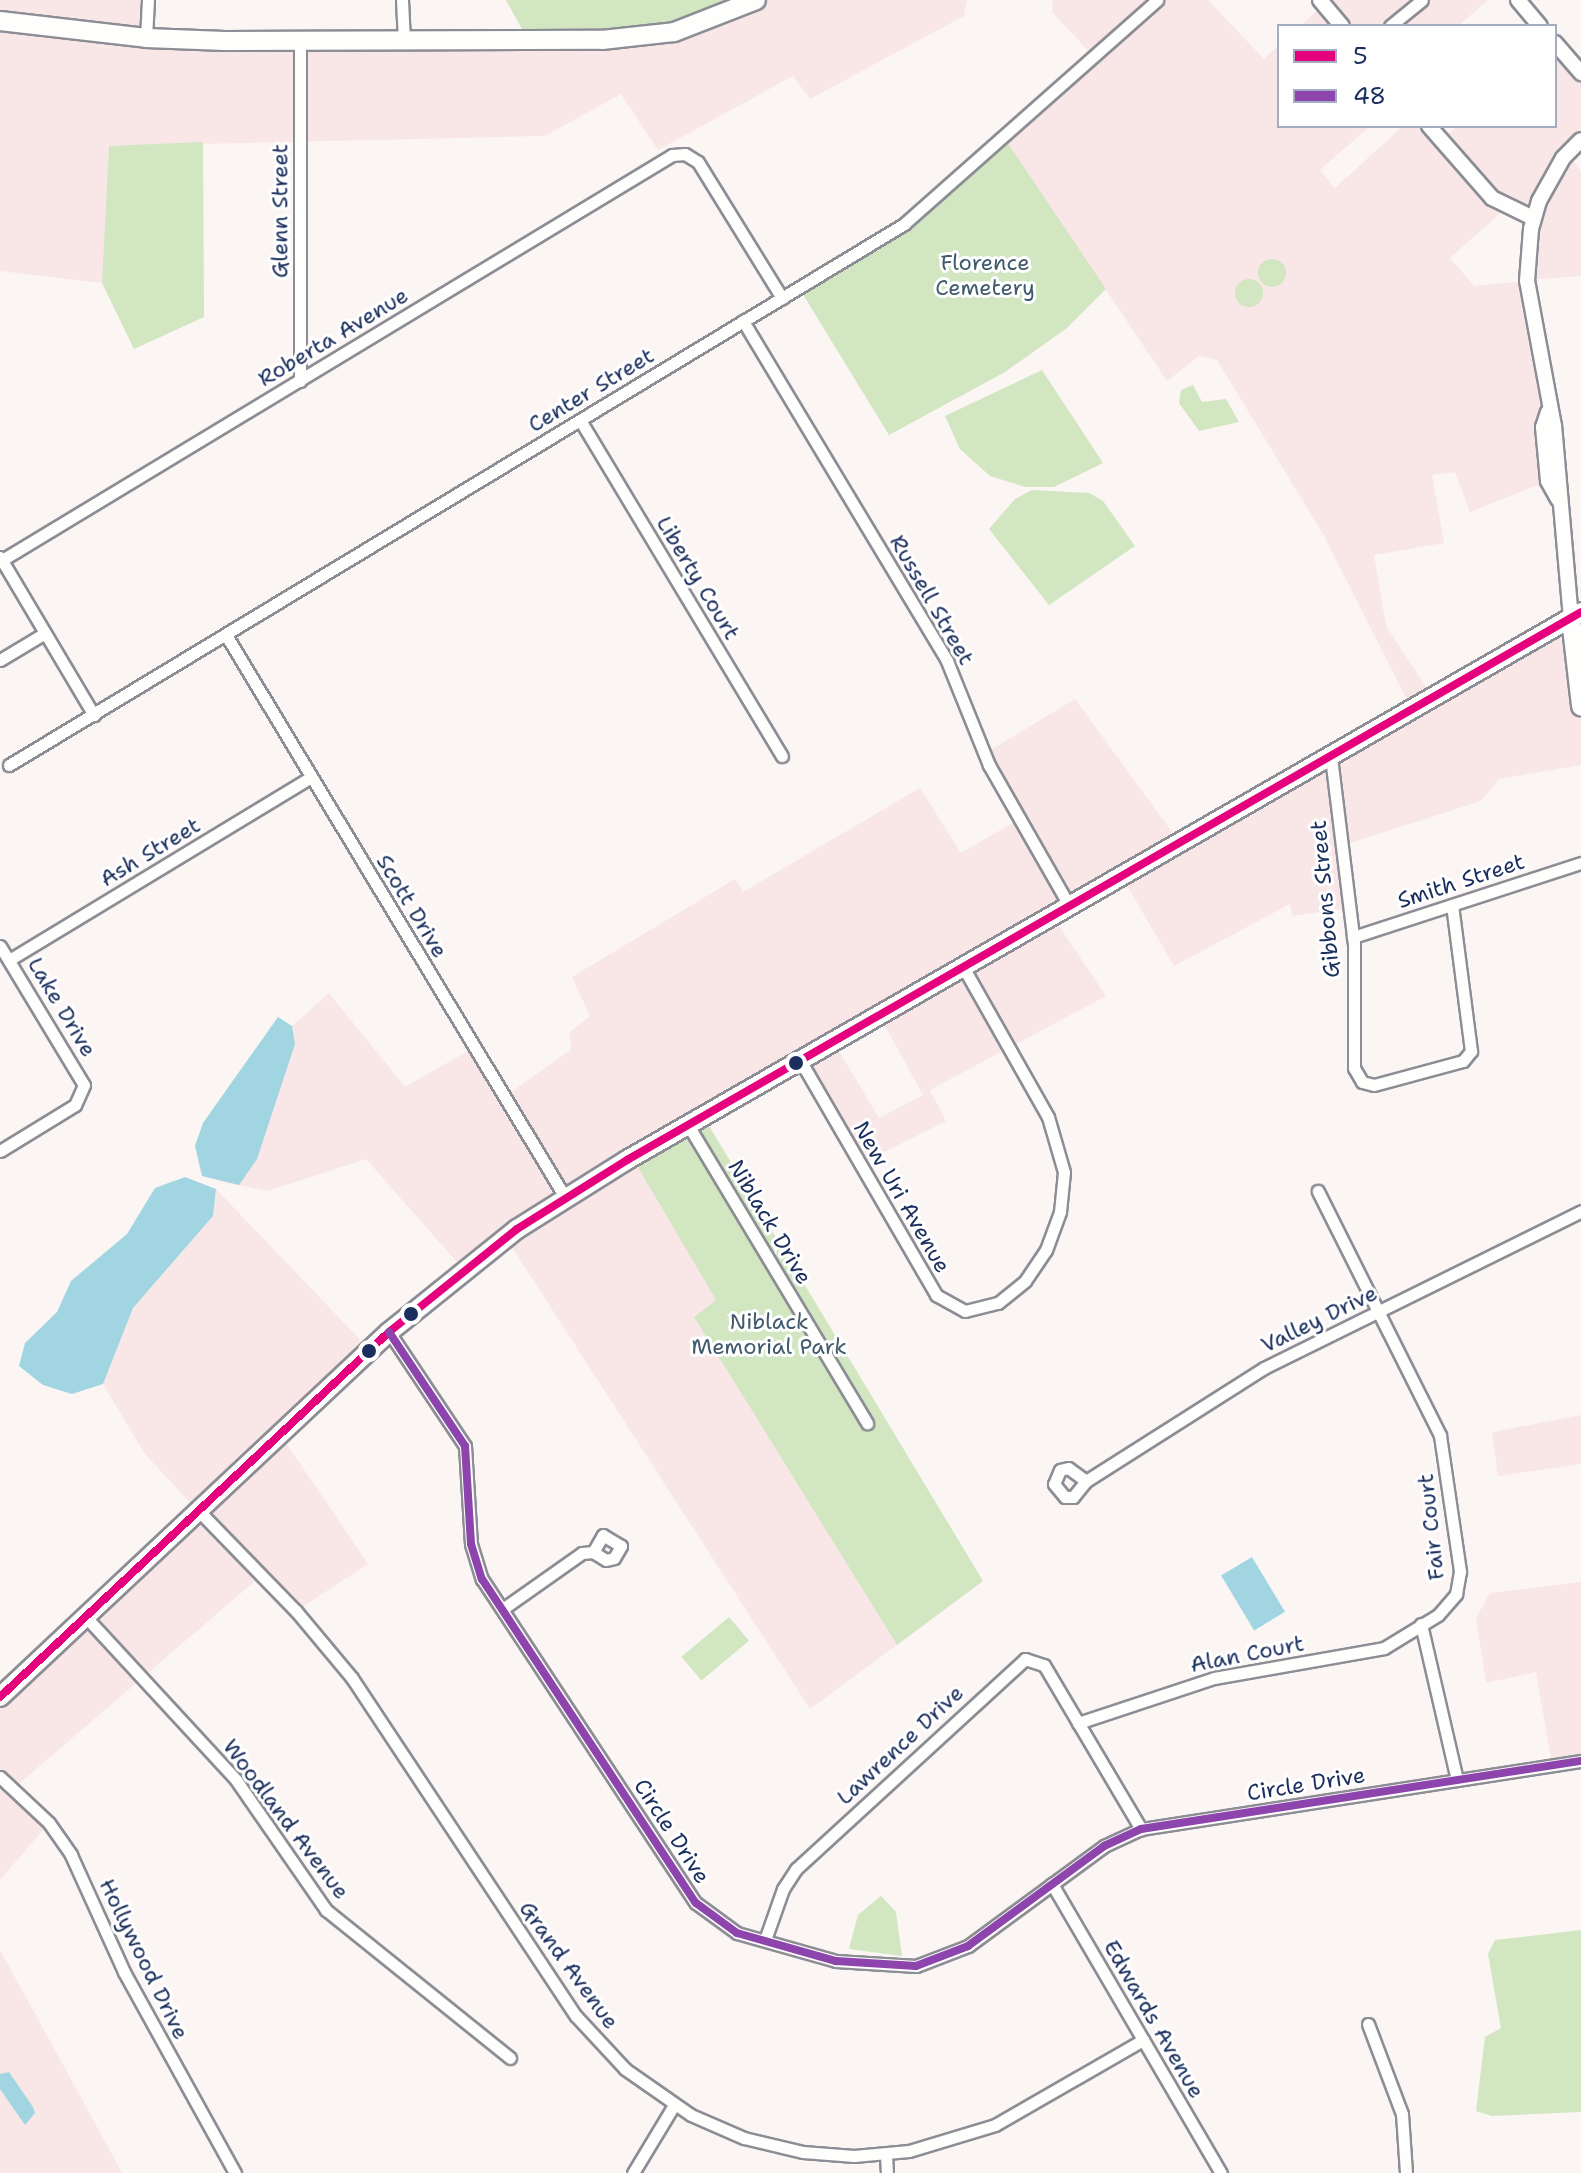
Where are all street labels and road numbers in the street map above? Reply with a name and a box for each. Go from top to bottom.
street label: Glenn Street [267,144,293,278]
street label: Roberta Avenue [253,282,413,392]
street label: Center Street [523,342,659,438]
street label: Liberty Court [651,511,745,645]
street label: Russell Street [884,530,980,670]
street label: Ash Street [95,812,205,892]
street label: Gibbons Street [1305,819,1345,979]
street label: Smith Street [1394,848,1528,914]
street label: Scott Drive [371,849,453,963]
street label: Lake Drive [22,953,102,1061]
street label: New Uri Avenue [848,1116,956,1278]
street label: Niblack Drive [722,1155,818,1289]
street label: Valley Drive [1257,1280,1381,1358]
street label: Fair Court [1412,1473,1450,1581]
street label: Alan Court [1188,1630,1306,1678]
street label: Lawrence Drive [831,1680,969,1810]
street label: Woodland Avenue [217,1734,355,1904]
street label: Circle Drive [1245,1762,1367,1806]
street label: Circle Drive [628,1774,716,1888]
street label: Hollywood Drive [94,1874,194,2044]
street label: Grand Avenue [514,1896,624,2034]
street label: Edwards Avenue [1098,1935,1210,2103]

